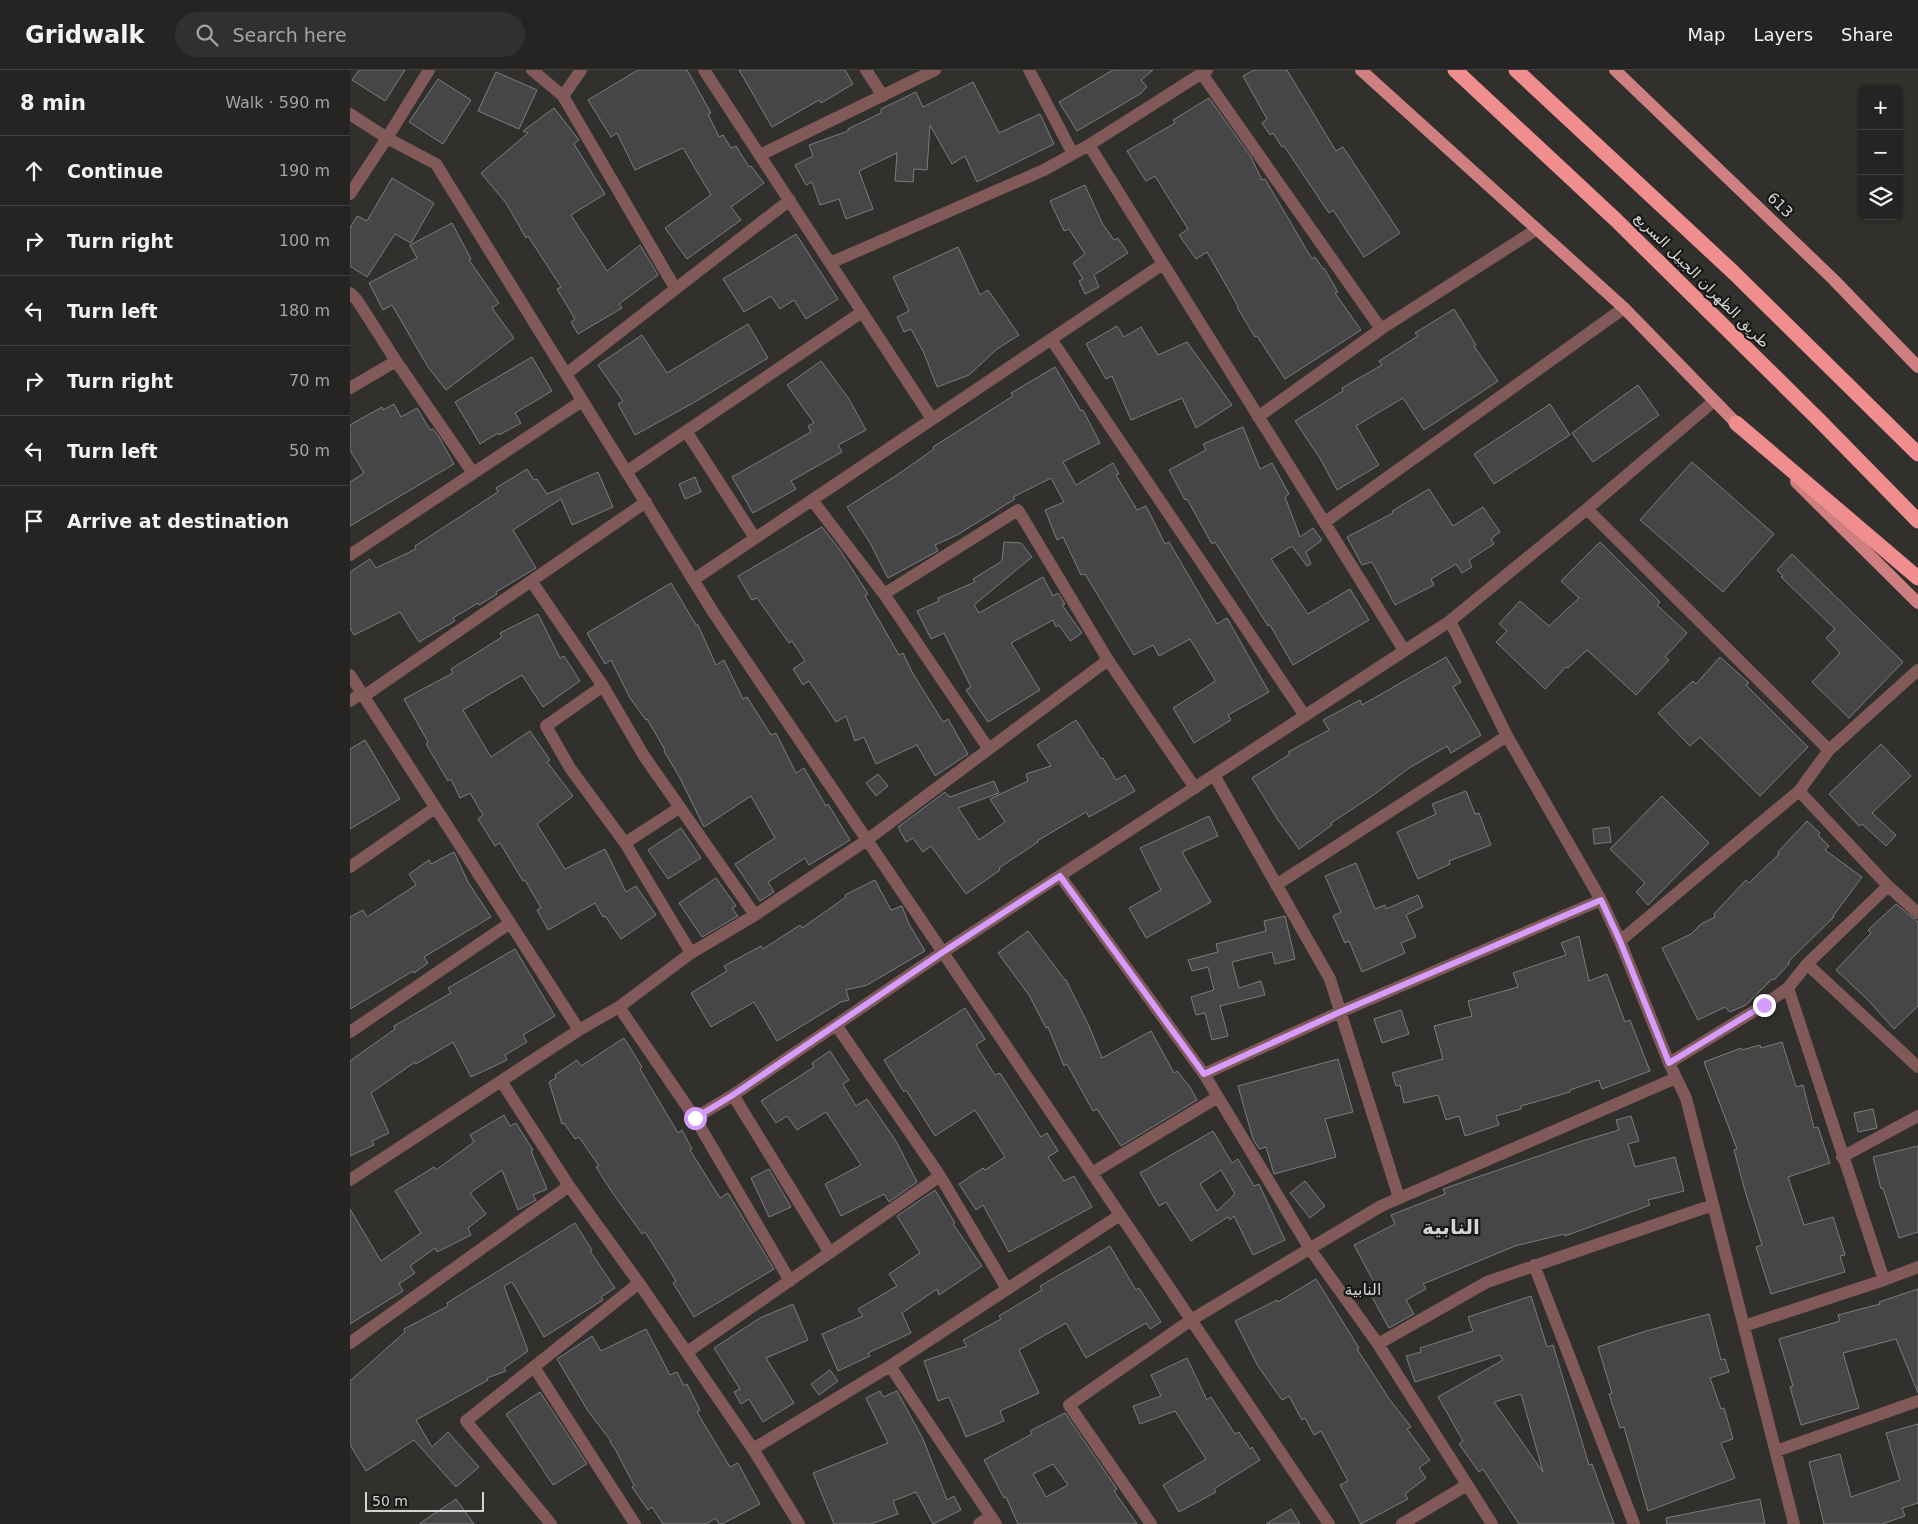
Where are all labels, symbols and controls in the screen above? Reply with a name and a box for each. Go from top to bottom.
search box [175,12,525,57]
text: Gridwalk [25,21,145,49]
icon: search [193,21,221,49]
text: Search here [233,24,347,46]
text: Map [1687,24,1725,45]
text: Layers [1753,24,1813,45]
text: Share [1841,24,1893,45]
map controls [1858,85,1903,220]
button: + [1858,85,1903,130]
text: 8 min [20,91,86,115]
text: Walk · 590 m [225,93,330,112]
button: − [1858,130,1903,175]
icon: ahead [20,157,48,185]
text: Continue [67,160,163,182]
text: 190 m [279,161,330,180]
button: layers [1858,175,1903,220]
street label: 613 [1763,189,1797,221]
street label: طريق الظهران الجبيل السريع [1631,209,1773,351]
icon: right [20,227,48,255]
text: Turn right [67,230,173,252]
text: 100 m [279,231,330,250]
icon: left [20,297,48,325]
text: Turn left [67,300,158,322]
text: 180 m [279,301,330,320]
icon: right [20,367,48,395]
text: Turn right [67,370,173,392]
text: 70 m [289,371,330,390]
icon: left [20,437,48,465]
text: Turn left [67,440,158,462]
text: 50 m [289,441,330,460]
icon: arrive [20,507,48,535]
text: Arrive at destination [67,510,289,532]
route end [1753,994,1776,1017]
route start [684,1107,707,1130]
district label: النابية [1422,1215,1480,1239]
district label: النابية [1345,1280,1381,1299]
scale bar [365,1489,484,1512]
text: 50 m [372,1493,408,1509]

